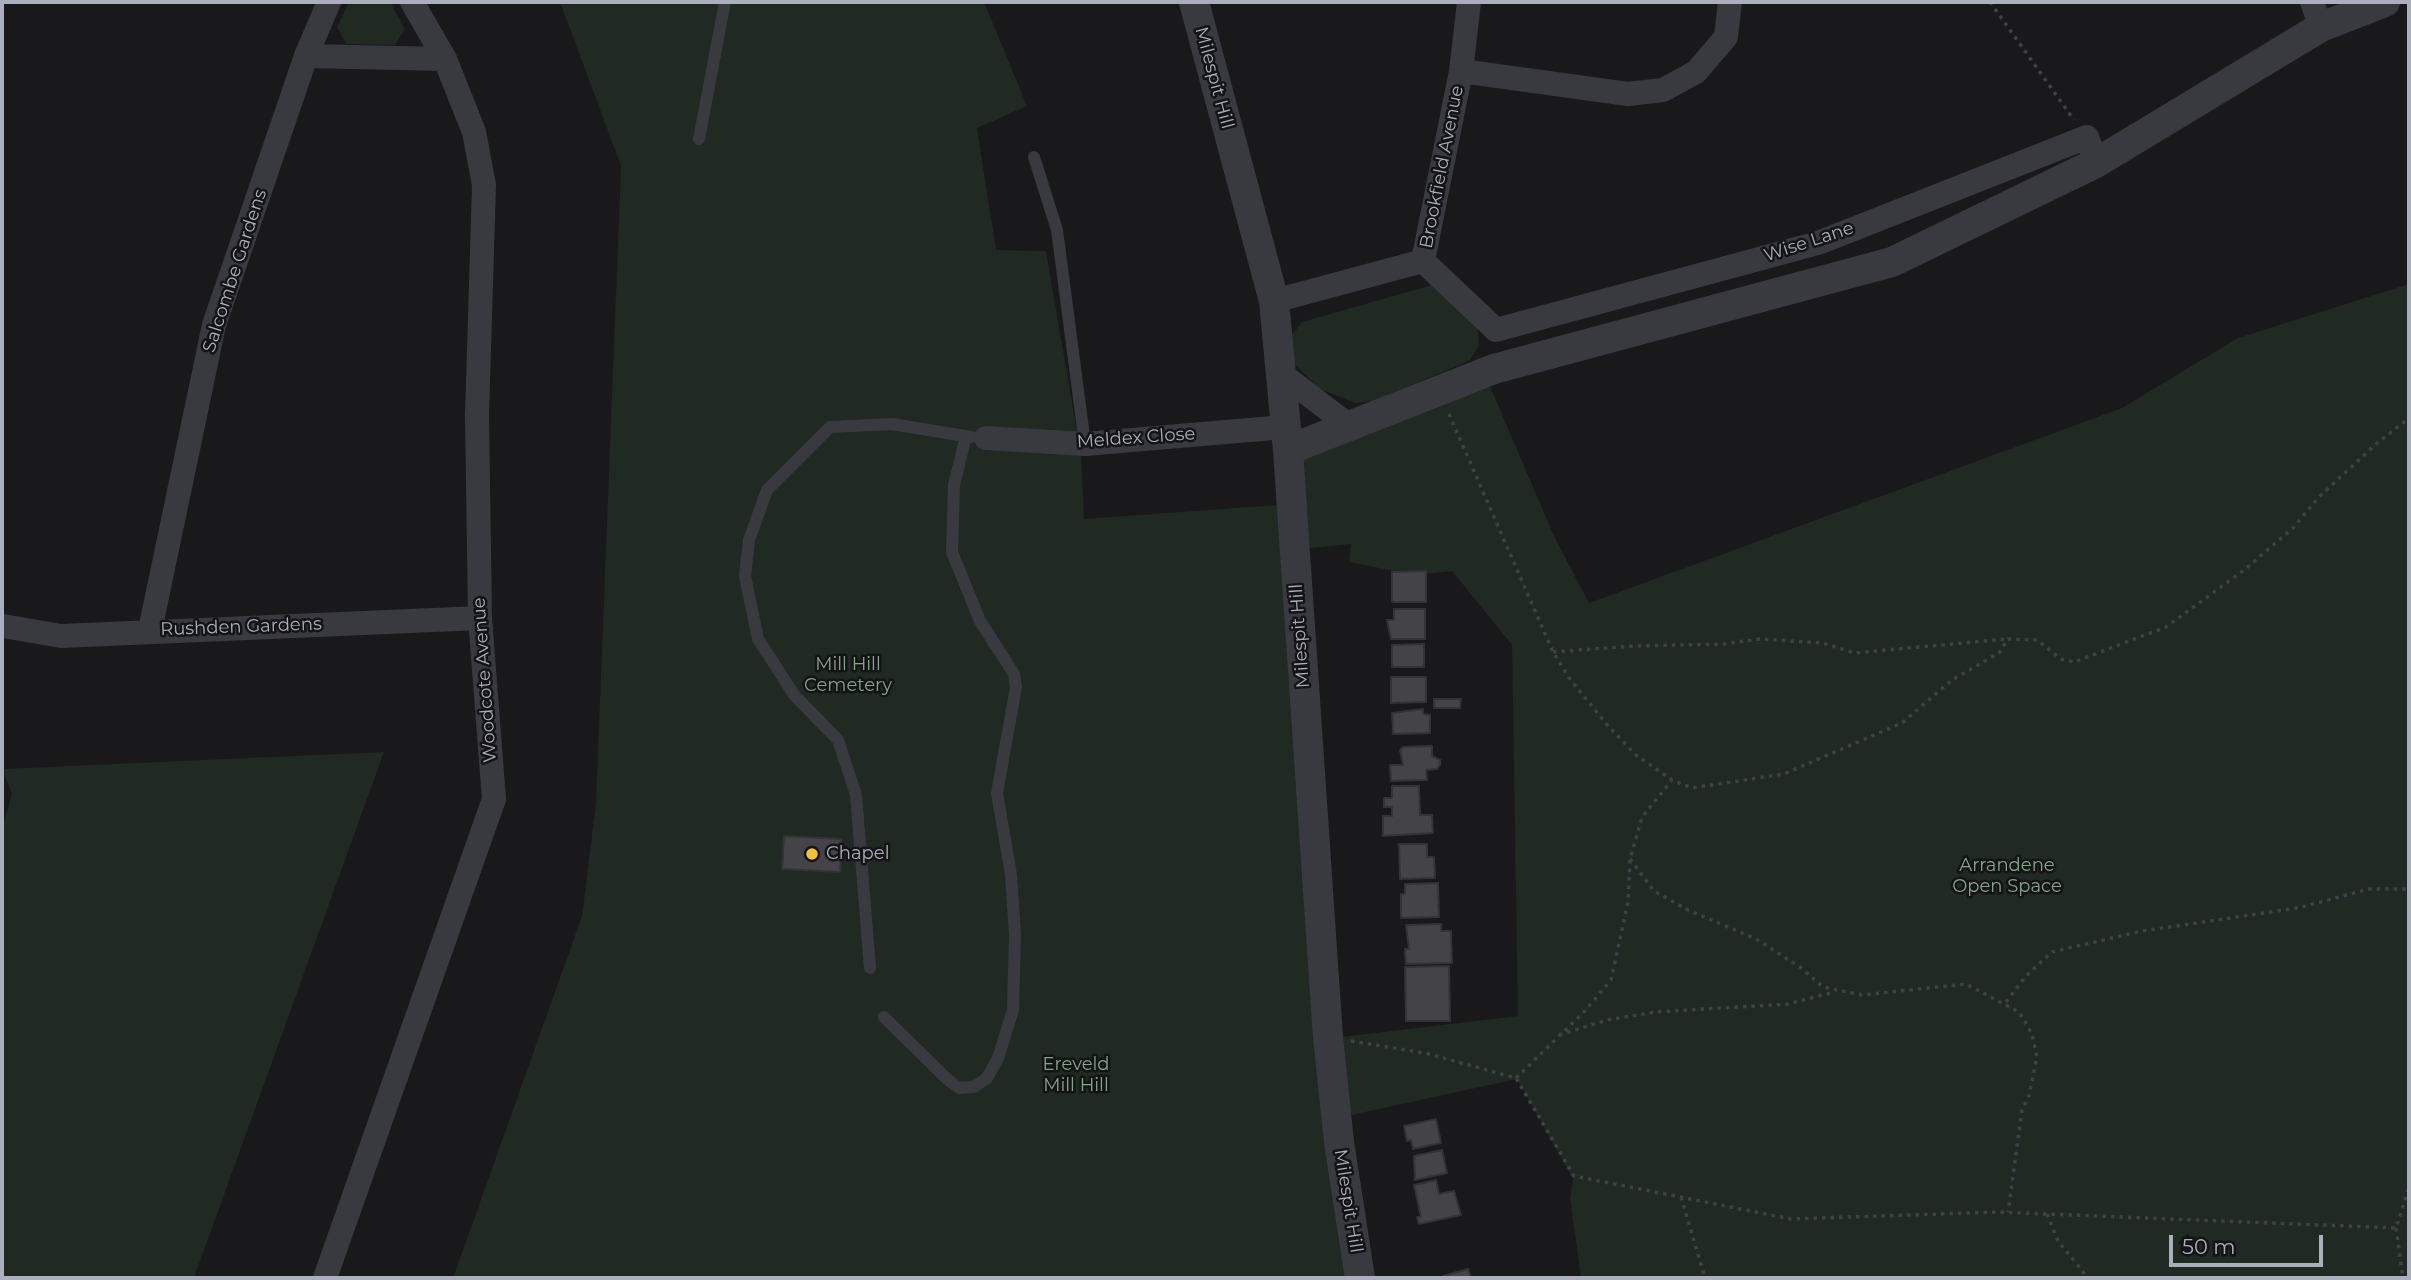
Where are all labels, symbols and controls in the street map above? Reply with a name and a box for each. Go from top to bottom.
street label: Milespit Hill [1190,25,1238,131]
street label: Brookfield Avenue [1416,84,1468,250]
street label: Salcombe Gardens [198,187,272,355]
street label: Wise Lane [1761,217,1857,267]
street label: Meldex Close [1076,423,1196,453]
street label: Milespit Hill [1286,583,1314,689]
street label: Woodcote Avenue [468,597,502,763]
street label: Rushden Gardens [160,613,322,641]
park label: Mill Hill Cemetery [804,654,892,696]
place label: Chapel [826,843,889,865]
marker: Chapel [804,846,820,862]
park label: Arrandene Open Space [1952,855,2062,898]
park label: Ereveld Mill Hill [1042,1054,1110,1096]
street label: Milespit Hill [1329,1148,1367,1254]
scale bar [2173,1220,2327,1264]
text: 50 m [2182,1234,2236,1259]

